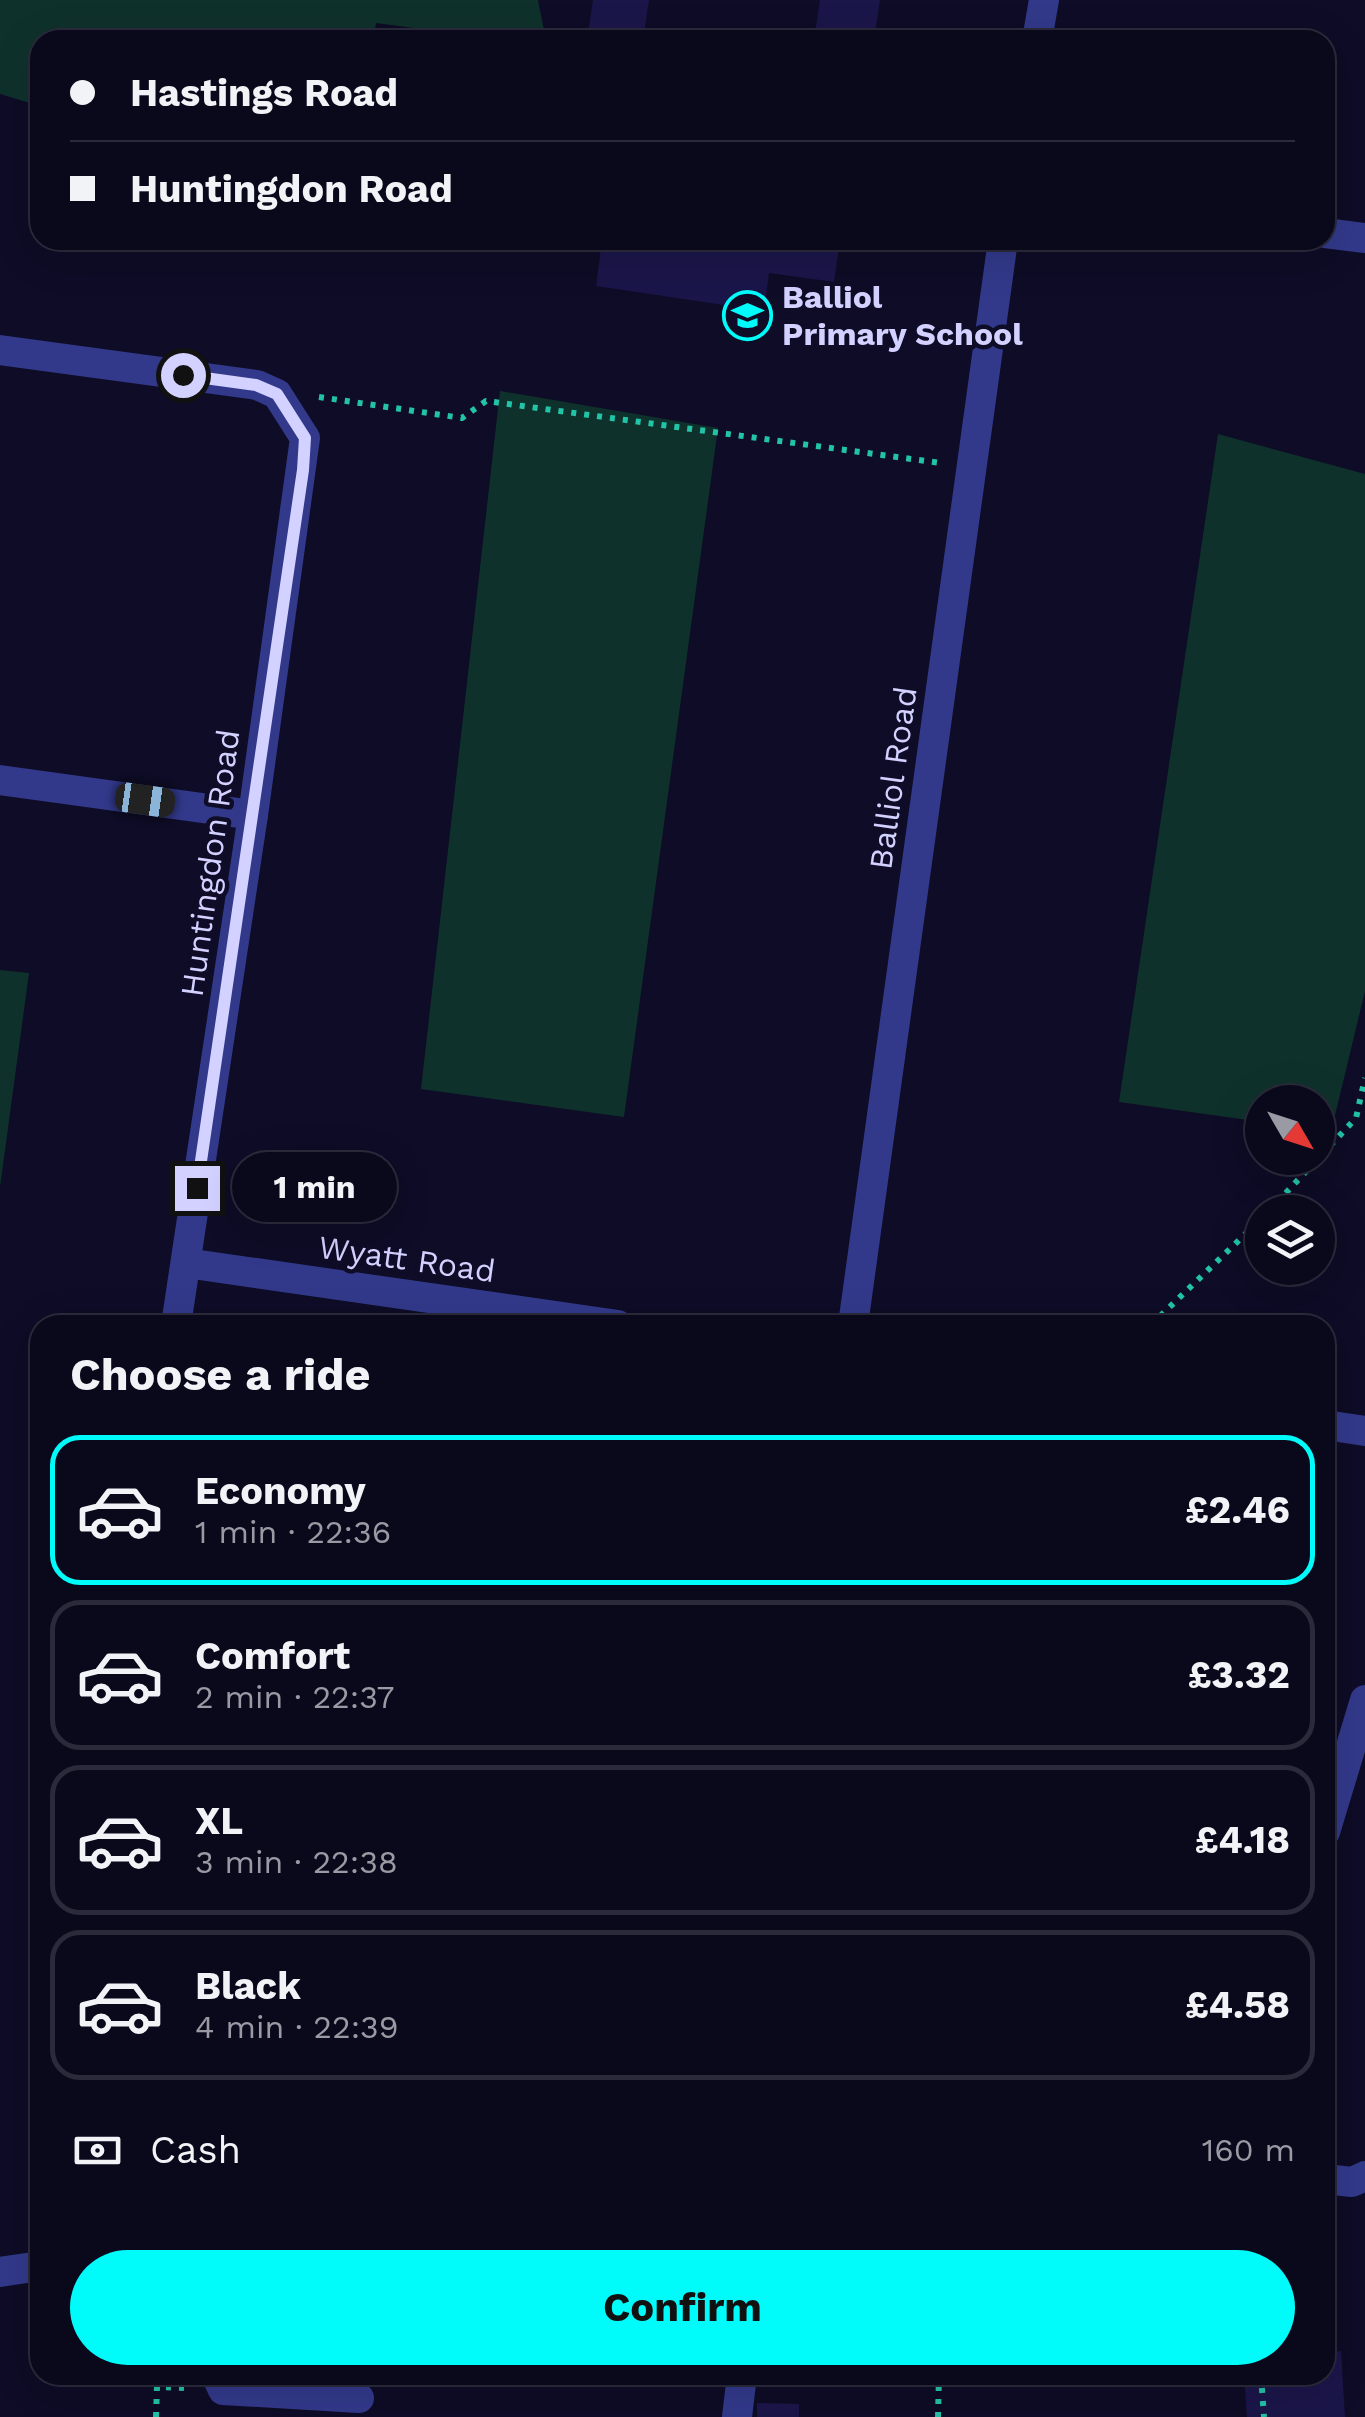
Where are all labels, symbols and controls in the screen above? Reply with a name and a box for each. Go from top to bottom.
text: Hastings Road [130,71,398,115]
text: Huntingdon Road [130,167,453,211]
place label: Balliol Primary School [782,278,1023,353]
school or university icon: Balliol Primary School [721,289,773,341]
route start [161,353,206,398]
street label: Balliol Road [861,684,925,872]
street label: Huntingdon Road [172,727,248,999]
car [113,781,177,819]
north arrow [1245,1085,1335,1175]
map controls [1245,1085,1335,1285]
callout: 1 min [232,1153,397,1223]
route end [175,1166,220,1211]
text: 1 min [273,1168,356,1206]
button: layers [1245,1195,1335,1285]
street label: Wyatt Road [316,1228,498,1290]
text: Choose a ride [70,1348,370,1401]
icon: car [75,1465,165,1555]
text: Economy [195,1469,366,1513]
text: £2.46 [1185,1488,1290,1532]
text: 1 min · 22:36 [195,1513,391,1551]
icon: car [75,1630,165,1720]
text: Comfort [195,1634,350,1678]
text: £3.32 [1188,1653,1290,1697]
text: 2 min · 22:37 [195,1678,395,1716]
icon: car [75,1795,165,1885]
text: XL [195,1799,243,1843]
text: £4.18 [1195,1818,1290,1862]
text: 3 min · 22:38 [195,1843,398,1881]
icon: car [75,1960,165,2050]
text: Black [195,1964,301,2008]
text: £4.58 [1185,1983,1290,2027]
text: 4 min · 22:39 [195,2008,399,2046]
icon: cash [70,2123,125,2178]
text: Cash [150,2128,241,2172]
text: 160 m [1202,2131,1295,2169]
button: Confirm [70,2250,1295,2365]

